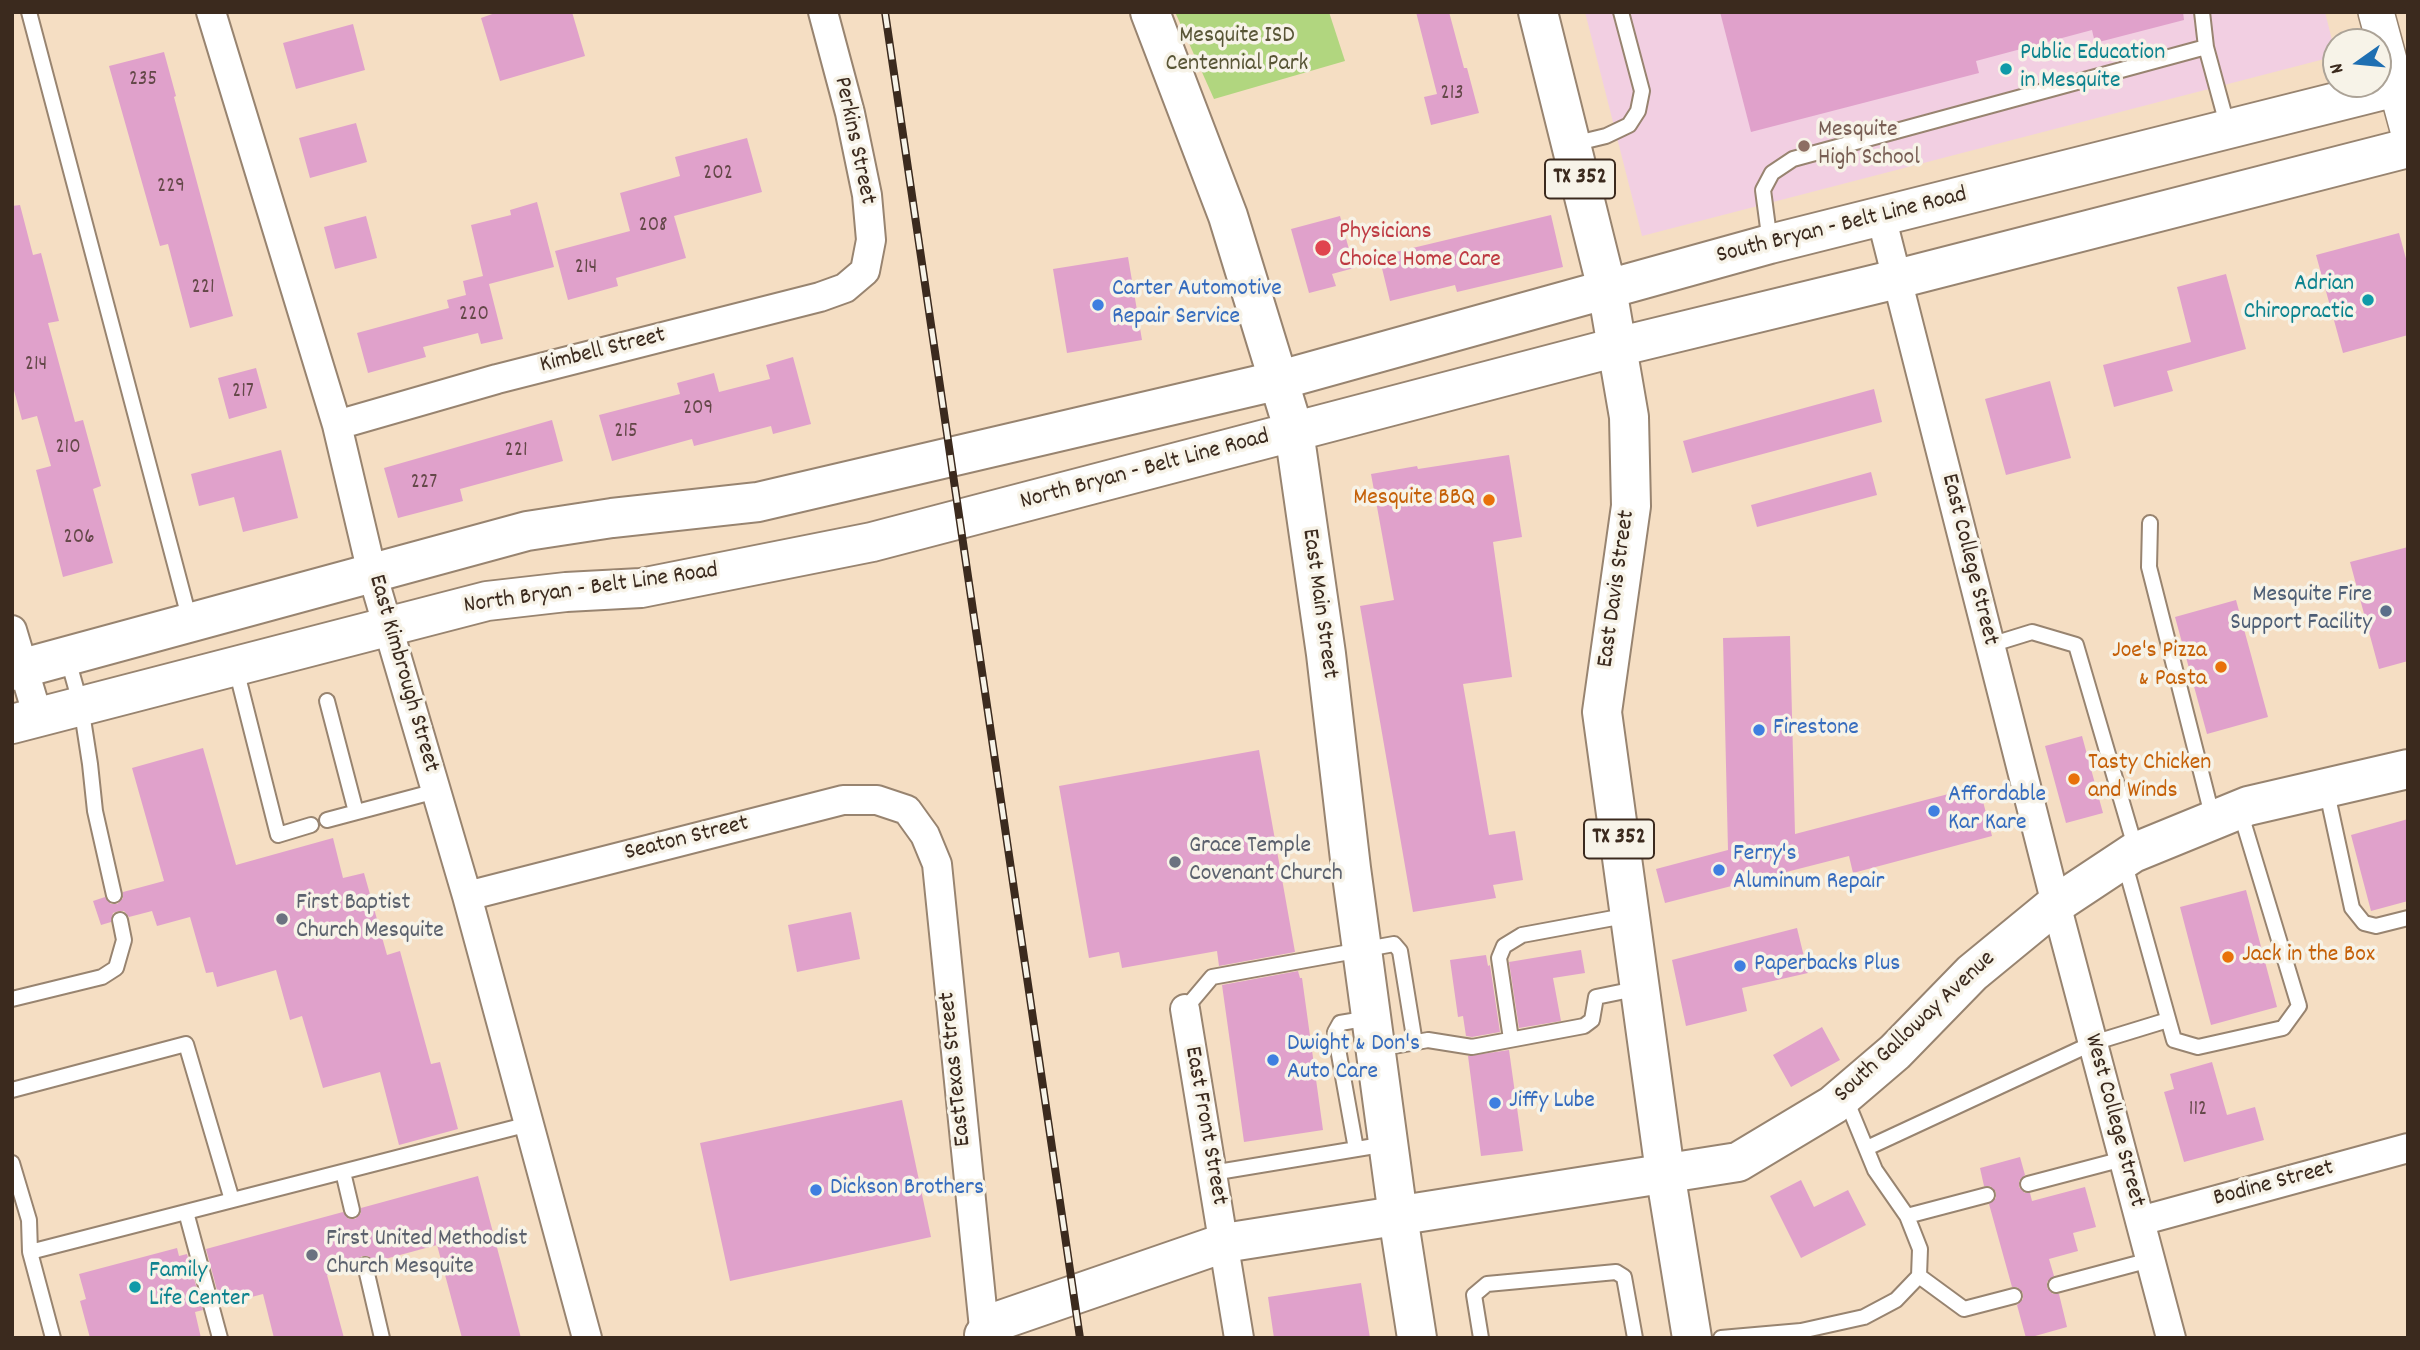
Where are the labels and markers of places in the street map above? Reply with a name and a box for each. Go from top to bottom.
place label: Public Education in Mesquite [2020,41,2165,97]
marker: Public Education in Mesquite [1998,61,2014,77]
place label: Mesquite High School [1818,118,1920,174]
marker: Mesquite High School [1796,138,1812,154]
place label: Physicians Choice Home Care [1339,220,1501,276]
marker: Physicians Choice Home Care [1313,238,1333,258]
place label: Adrian Chiropractic [2243,272,2354,328]
place label: Carter Automotive Repair Service [1112,277,1282,333]
marker: Adrian Chiropractic [2360,292,2376,308]
marker: Carter Automotive Repair Service [1090,297,1106,313]
place label: Mesquite BBQ [1353,486,1475,514]
marker: Mesquite BBQ [1481,492,1497,508]
place label: Mesquite Fire Support Facility [2230,583,2372,639]
marker: Mesquite Fire Support Facility [2378,603,2394,619]
place label: Joe's Pizza & Pasta [2112,639,2207,695]
marker: Joe's Pizza & Pasta [2213,659,2229,675]
place label: Firestone [1773,716,1859,744]
marker: Firestone [1751,722,1767,738]
place label: Tasty Chicken and Winds [2088,751,2211,807]
marker: Tasty Chicken and Winds [2066,771,2082,787]
place label: Affordable Kar Kare [1948,783,2046,839]
marker: Affordable Kar Kare [1926,803,1942,819]
place label: Grace Temple Covenant Church [1189,834,1343,890]
place label: Ferry's Aluminum Repair [1733,842,1884,898]
marker: Grace Temple Covenant Church [1167,854,1183,870]
marker: Ferry's Aluminum Repair [1711,862,1727,878]
place label: First Baptist Church Mesquite [296,891,444,947]
marker: First Baptist Church Mesquite [274,911,290,927]
place label: Jack in the Box [2242,943,2375,971]
marker: Jack in the Box [2220,949,2236,965]
place label: Paperbacks Plus [1754,952,1900,980]
marker: Paperbacks Plus [1732,958,1748,974]
place label: Dwight & Don's Auto Care [1287,1032,1420,1088]
marker: Dwight & Don's Auto Care [1265,1052,1281,1068]
place label: Jiffy Lube [1509,1089,1595,1117]
marker: Jiffy Lube [1487,1095,1503,1111]
place label: Dickson Brothers [830,1176,984,1204]
marker: Dickson Brothers [808,1182,824,1198]
place label: First United Methodist Church Mesquite [326,1227,527,1283]
marker: First United Methodist Church Mesquite [304,1247,320,1263]
place label: Family Life Center [149,1259,250,1315]
marker: Family Life Center [127,1279,143,1295]

